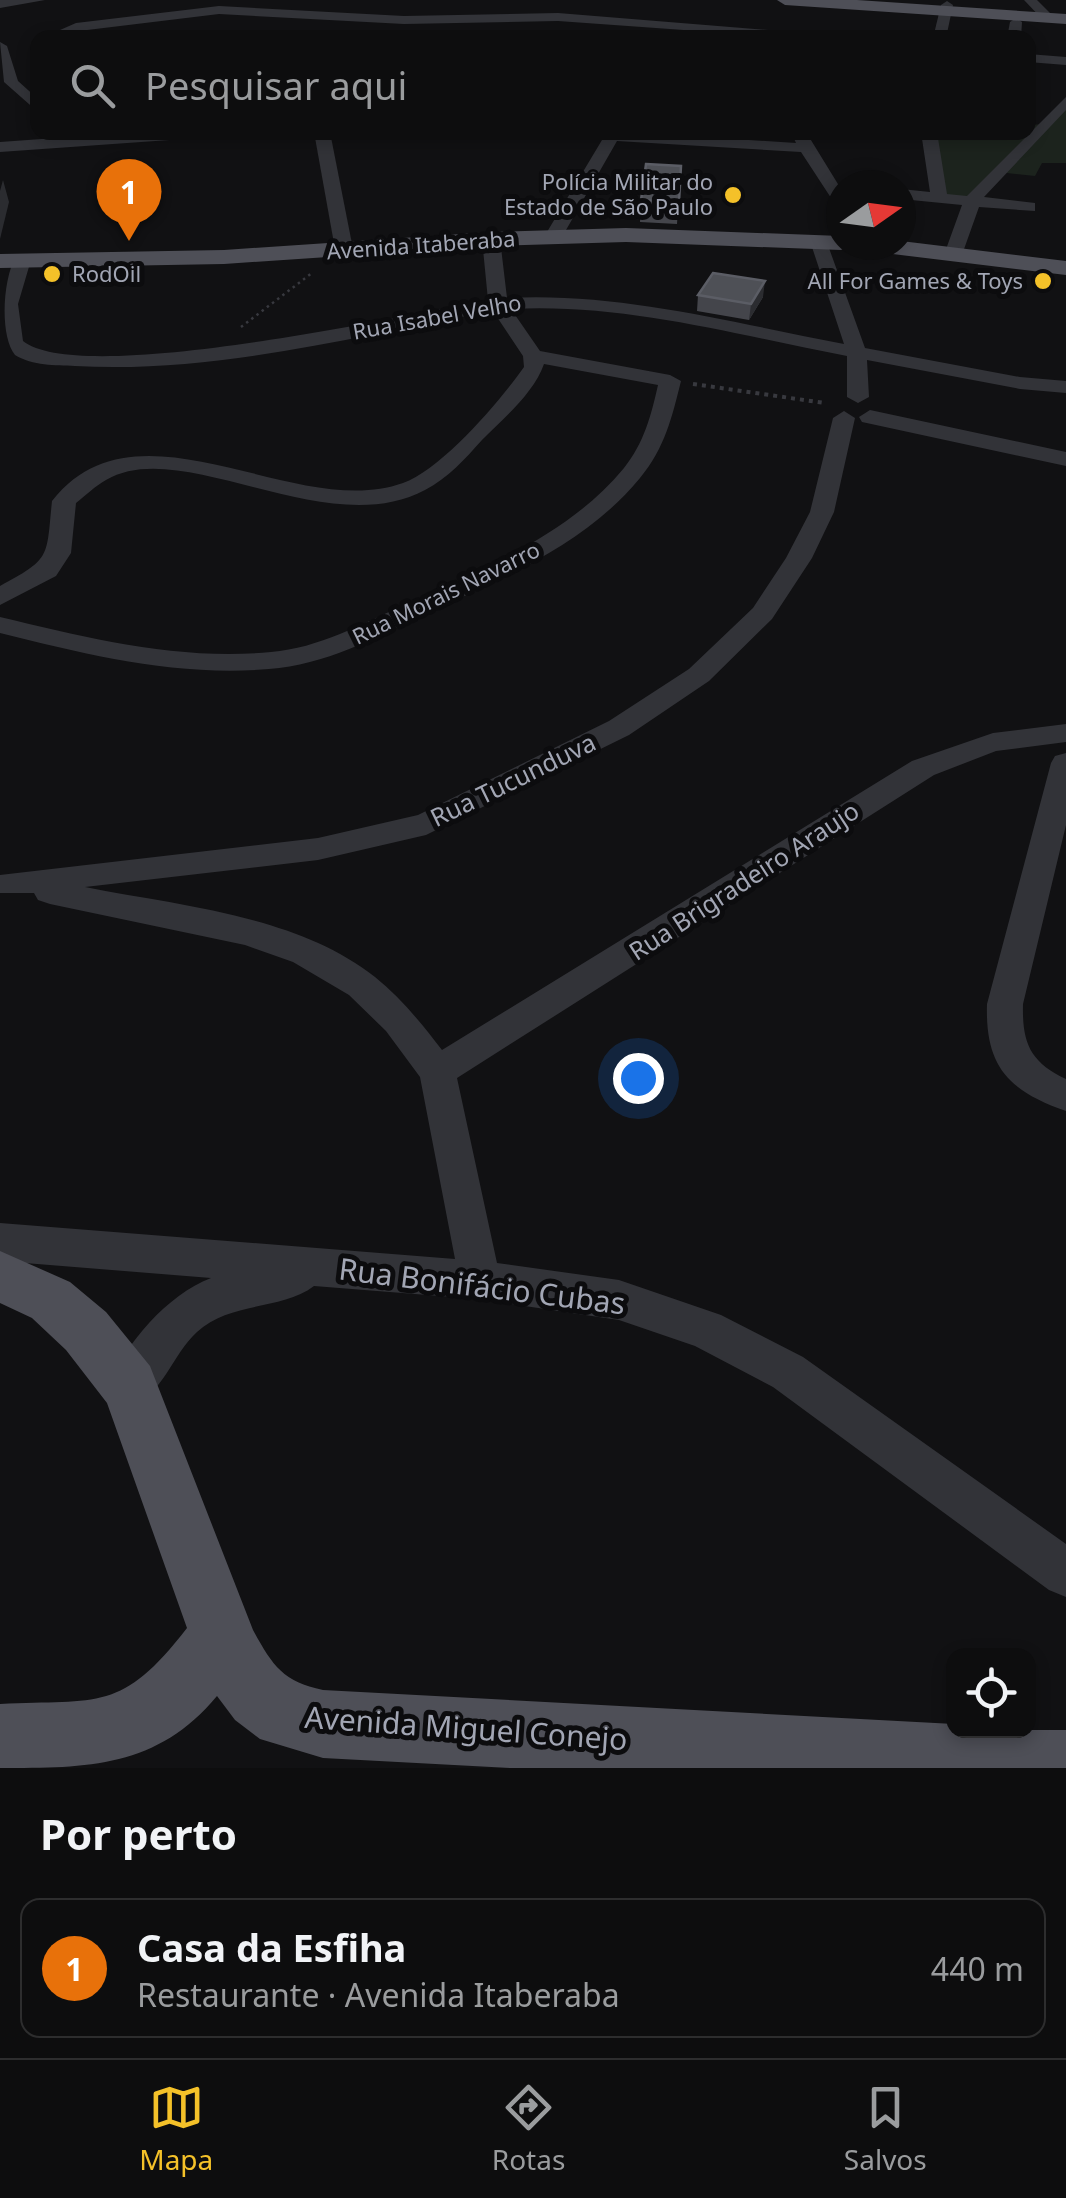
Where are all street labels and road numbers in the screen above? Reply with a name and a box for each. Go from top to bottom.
street label: Avenida Itaberaba [326,222,516,266]
street label: Rua Isabel Velho [350,286,524,346]
street label: Rua Morais Navarro [347,534,544,651]
street label: Rua Tucunduva [424,724,601,834]
street label: Rua Brigradeiro Araujo [622,793,865,967]
street label: Rua Bonifácio Cubas [337,1248,628,1323]
street label: Avenida Miguel Conejo [303,1696,629,1759]

